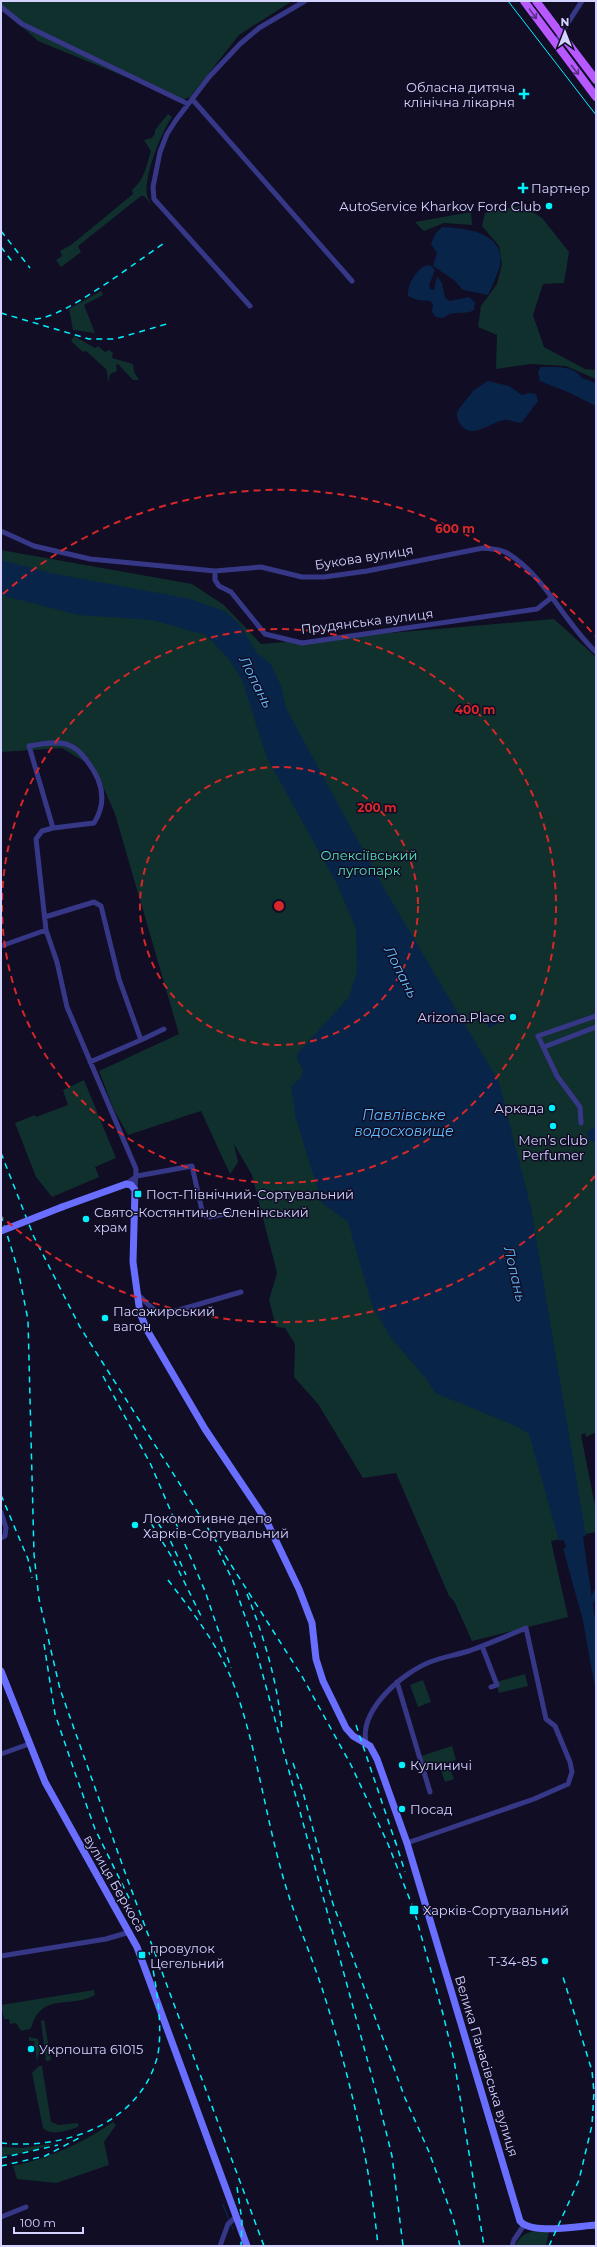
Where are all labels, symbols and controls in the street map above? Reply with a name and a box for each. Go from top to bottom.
one-way arrow [529,8,538,19]
north arrow [545,12,585,52]
text: N [561,15,569,29]
one-way arrow [571,64,580,75]
place label: Обласна дитяча клінічна лікарня [403,79,515,110]
marker: Обласна дитяча клінічна лікарня [518,88,530,100]
place label: Партнер [531,180,590,196]
marker: Партнер [518,183,528,193]
place label: AutoService Kharkov Ford Club [339,198,541,214]
marker: AutoService Kharkov Ford Club [544,201,554,211]
text: 600 m [435,521,475,536]
street label: Букова вулиця [313,541,415,573]
street label: Прудянська вулиця [300,605,434,637]
water label: Лопань [235,652,277,711]
text: 400 m [455,702,495,717]
text: 200 m [357,800,397,815]
park label: Олексіївський лугопарк [321,847,417,878]
centre of rings [272,899,286,913]
water label: Лопань [380,942,422,1001]
place label: Arizona.Place [418,1009,505,1025]
marker: Arizona.Place [508,1012,518,1022]
place label: Аркада [494,1100,544,1116]
marker: Аркада [547,1103,557,1113]
water label: Павлівське водосховище [354,1106,454,1140]
marker: Men’s club Perfumer [548,1121,558,1131]
place label: Men’s club Perfumer [518,1132,588,1163]
place label: Пост-Північний-Сортувальний [146,1186,354,1202]
marker: Пост-Північний-Сортувальний [133,1189,143,1199]
place label: Свято-Костянтино-Єленінський храм [94,1204,309,1235]
marker: Свято-Костянтино-Єленінський храм [81,1214,91,1224]
water label: Лопань [500,1244,530,1304]
place label: Пасажирський вагон [113,1303,215,1334]
marker: Пасажирський вагон [100,1313,110,1323]
place label: Локомотивне депо Харків-Сортувальний [143,1510,289,1541]
marker: Локомотивне депо Харків-Сортувальний [130,1520,140,1530]
place label: Кулиничі [410,1757,472,1773]
marker: Кулиничі [397,1760,407,1770]
place label: Посад [410,1801,452,1817]
marker: Посад [397,1804,407,1814]
street label: вулиця Беркоса [81,1832,149,1934]
place label: Харків-Сортувальний [423,1902,569,1918]
marker: Харків-Сортувальний [408,1904,420,1916]
place label: провулок Цегельний [150,1940,225,1971]
marker: провулок Цегельний [137,1950,147,1960]
place label: Т-34-85 [488,1953,537,1969]
marker: Т-34-85 [540,1956,550,1966]
street label: Велика Панасівська вулиця [452,1974,522,2158]
place label: Укрпошта 61015 [39,2041,143,2057]
marker: Укрпошта 61015 [26,2044,36,2054]
scale bar [14,2209,83,2235]
text: 100 m [20,2215,56,2230]

